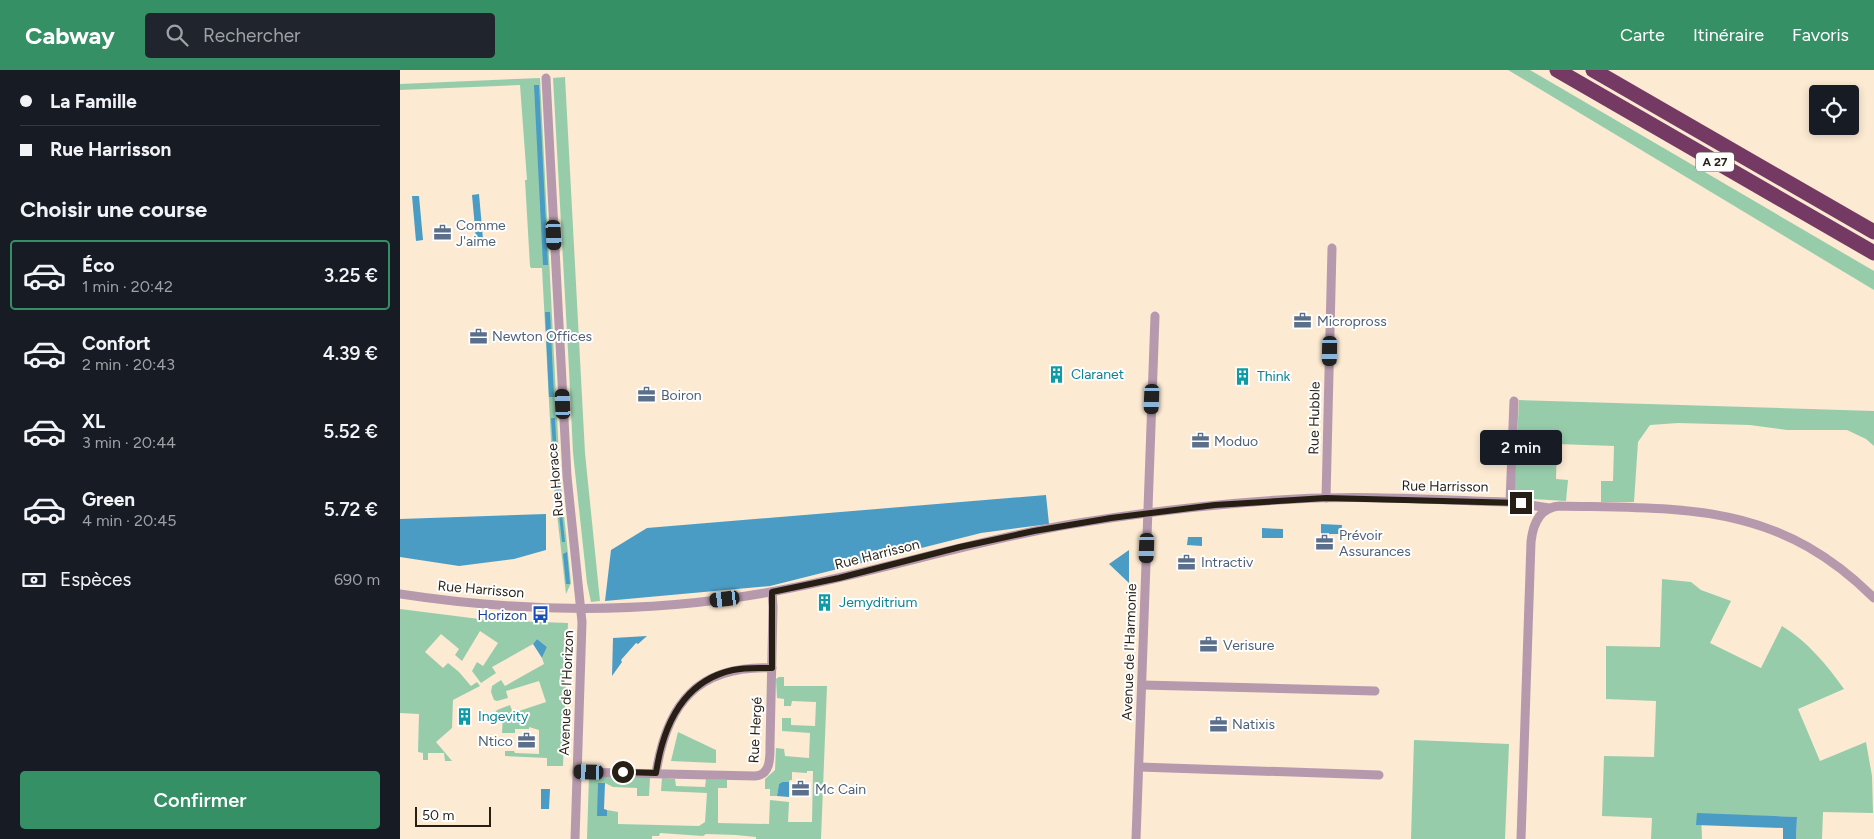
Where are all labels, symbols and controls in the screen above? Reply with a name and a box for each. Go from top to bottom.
search box [145,13,495,58]
text: Cabway [25,21,115,50]
icon: search [163,21,191,49]
text: Rechercher [203,24,301,47]
text: Carte [1620,24,1665,46]
text: Itinéraire [1693,24,1764,46]
text: Favoris [1792,24,1849,46]
map controls [1809,85,1859,135]
button: locate [1809,85,1859,135]
text: La Famille [50,90,137,113]
text: Rue Harrisson [50,138,171,161]
road number: A 27 [1696,152,1734,171]
text: Choisir une course [20,196,207,223]
place label: Comme J'aime [456,217,506,250]
car [545,220,562,250]
office icon: Comme J'aime [432,223,452,243]
icon: car [22,253,67,298]
text: Éco [82,254,115,277]
text: 3.25 € [324,264,378,287]
text: 1 min · 20:42 [82,277,173,296]
office icon: Micropross [1293,311,1313,331]
place label: Micropross [1317,313,1387,330]
office icon: Newton Offices [468,326,488,346]
place label: Newton Offices [492,328,592,345]
icon: car [22,331,67,376]
text: Confort [82,332,151,355]
car [1322,336,1337,366]
text: 4.39 € [323,342,378,365]
text: 2 min · 20:43 [82,355,175,374]
building icon: Claranet [1047,364,1067,384]
place label: Claranet [1071,366,1124,383]
building icon: Think [1233,366,1253,386]
place label: Think [1257,368,1291,385]
street label: Rue Hubble [1305,381,1324,455]
car [1143,384,1160,414]
office icon: Boiron [637,385,657,405]
place label: Boiron [661,387,702,404]
car [554,389,571,419]
icon: car [22,409,67,454]
text: XL [82,410,105,433]
text: 5.52 € [323,420,378,443]
callout: 2 min [1480,430,1562,466]
office icon: Moduo [1190,431,1210,451]
text: 3 min · 20:44 [82,433,176,452]
place label: Moduo [1214,433,1258,450]
text: 2 min [1501,438,1541,457]
street label: Rue Horace [544,442,567,517]
street label: Rue Harrisson [1401,477,1489,496]
icon: car [22,487,67,532]
text: Green [82,488,135,511]
route end [1510,492,1532,514]
text: 5.72 € [324,498,378,521]
text: 4 min · 20:45 [82,511,177,530]
place label: Prévoir Assurances [1339,527,1411,560]
car [1138,533,1155,563]
office icon: Prévoir Assurances [1315,533,1335,553]
street label: Rue Harrisson [833,536,922,573]
office icon: Intractiv [1177,552,1197,572]
place label: Intractiv [1201,554,1254,571]
icon: cash [20,566,48,594]
text: Espèces [60,568,131,591]
text: 690 m [334,570,380,589]
street label: Rue Harrisson [437,577,525,602]
street label: Avenue de l'Harmonie [1119,583,1140,721]
car [709,590,740,608]
building icon: Jemyditrium [815,592,835,612]
place label: Jemyditrium [839,594,917,611]
bus stop icon: Horizon [531,605,551,625]
place label: Horizon [478,607,527,624]
street label: Avenue de l'Horizon [556,630,577,756]
office icon: Verisure [1199,635,1219,655]
place label: Verisure [1223,637,1275,654]
street label: Rue Hergé [745,696,766,764]
building icon: Ingevity [454,706,474,726]
place label: Ingevity [478,708,529,725]
office icon: Natixis [1208,714,1228,734]
place label: Natixis [1232,716,1275,733]
office icon: Ntico [517,731,537,751]
place label: Ntico [478,733,513,750]
route start [612,761,634,783]
car [573,764,604,780]
button: Confirmer [20,771,380,829]
office icon: Mc Cain [791,779,811,799]
place label: Mc Cain [815,781,866,798]
scale bar [415,804,491,827]
text: 50 m [422,807,454,824]

